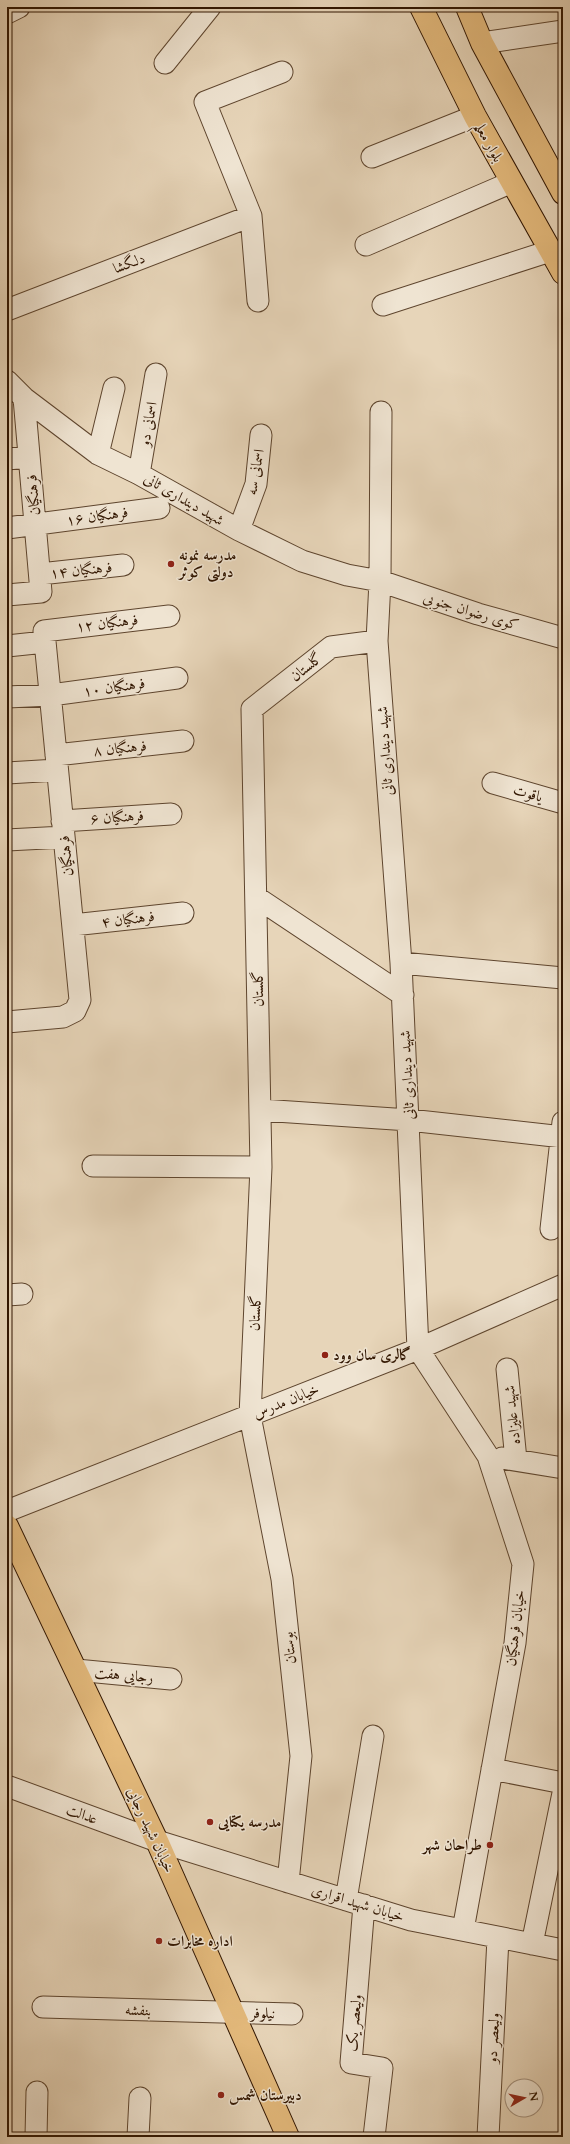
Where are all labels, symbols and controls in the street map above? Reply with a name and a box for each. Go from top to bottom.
street label: بلوار معلم [465,118,508,168]
street label: دلگشا [110,248,148,278]
street label: اسمانی دو [134,400,162,450]
street label: اسمانی سه [241,447,269,497]
street label: شهید دینداری ثانی [140,468,228,530]
street label: فرهنگیان [21,474,45,516]
street label: فرهنگیان ۱۶ [65,502,129,530]
place label: مدرسه نمونه دولتی کوثر [177,545,237,583]
street label: فرهنگیان ۱۴ [49,557,113,583]
marker: مدرسه نمونه دولتی کوثر [166,559,176,569]
street label: کوی رضوان جنوبی [420,587,521,636]
street label: فرهنگیان ۱۲ [75,609,139,637]
street label: گلستان [286,648,326,686]
street label: فرهنگیان ۱۰ [82,673,146,701]
street label: شهید دینداری ثانی [372,706,398,796]
street label: فرهنگیان ۸ [92,735,148,761]
street label: یاقوت [511,779,546,807]
street label: فرهنگیان ۶ [90,805,144,829]
street label: فرهنگیان [54,835,78,877]
street label: فرهنگیان ۴ [100,906,156,932]
street label: گلستان [248,971,268,1007]
street label: شهید دینداری ثانی [395,1030,419,1120]
street label: گلستان [244,1295,266,1331]
place label: گالری سان وود [333,1345,411,1365]
marker: گالری سان وود [320,1350,330,1360]
street label: خیابان مدرس [250,1379,322,1423]
street label: شهید علیزاده [499,1384,525,1446]
street label: خیابان فرهنگیان [500,1589,530,1667]
street label: بوستان [277,1631,301,1665]
street label: رجایی هفت [94,1662,154,1688]
street label: خیابان شهید رجایی [122,1784,180,1876]
street label: عدالت [64,1799,101,1829]
place label: مدرسه یکتایی [217,1812,281,1832]
marker: مدرسه یکتایی [205,1817,215,1827]
place label: طراحان شهر [421,1835,482,1855]
marker: طراحان شهر [485,1840,495,1850]
street label: خیابان شهید اقراری [309,1879,407,1927]
place label: اداره مخابرات [167,1931,233,1951]
marker: اداره مخابرات [154,1936,164,1946]
street label: ولیعصر یک [342,1993,366,2053]
street label: بنفشه [125,2000,151,2020]
street label: نیلوفر [248,2003,276,2023]
street label: ولیعصر دو [482,2012,504,2066]
north arrow [504,2078,544,2118]
place label: دبیرستان شمس [229,2085,302,2105]
marker: دبیرستان شمس [216,2090,226,2100]
text: N [525,2091,542,2103]

